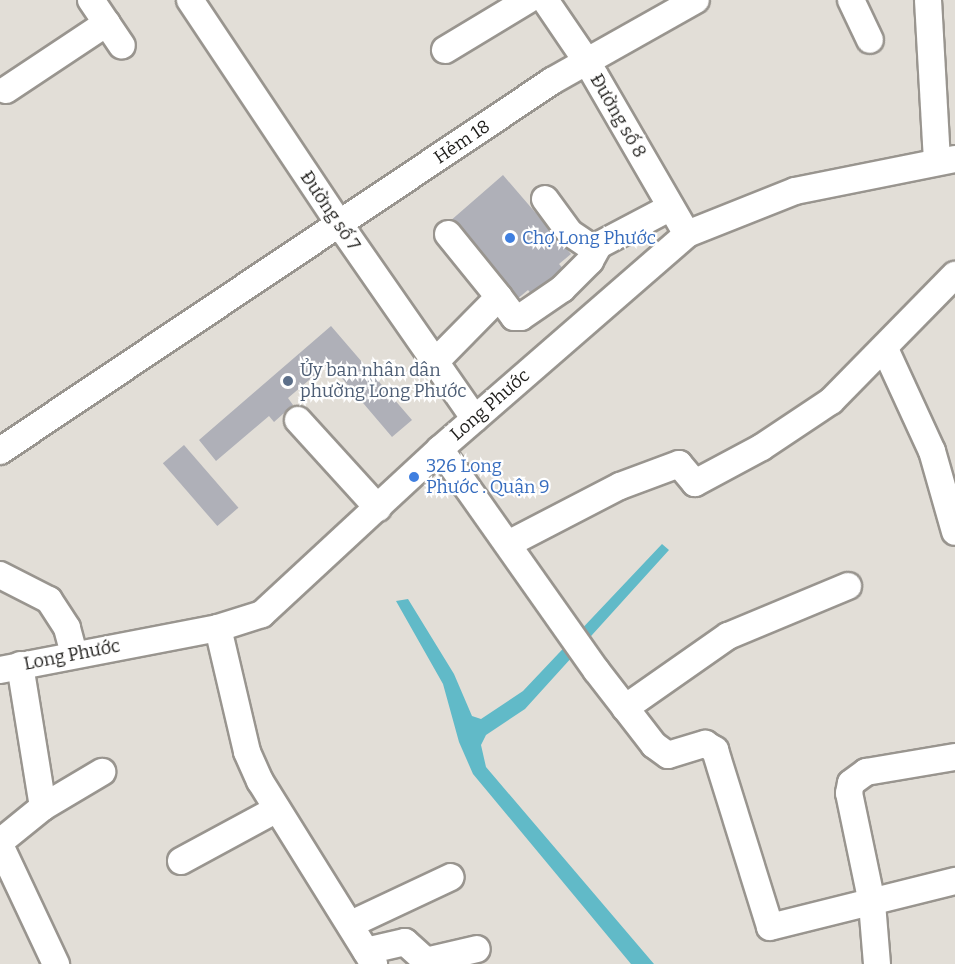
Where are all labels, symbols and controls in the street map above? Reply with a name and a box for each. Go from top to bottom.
street label: Đường số 8 [585,70,651,162]
street label: Hẻm 18 [430,115,494,169]
street label: Đường số 7 [296,167,364,255]
place label: Chợ Long Phước [522,227,656,249]
marker: Chợ Long Phước [503,231,517,245]
place label: Ủy ban nhân dân phường Long Phước [300,360,467,403]
street label: Long Phước [446,365,534,445]
marker: Ủy ban nhân dân phường Long Phước [281,374,295,388]
place label: 326 Long Phước . Quận 9 [426,456,550,498]
marker: 326 Long Phước . Quận 9 [407,470,421,484]
street label: Long Phước [22,635,122,675]

